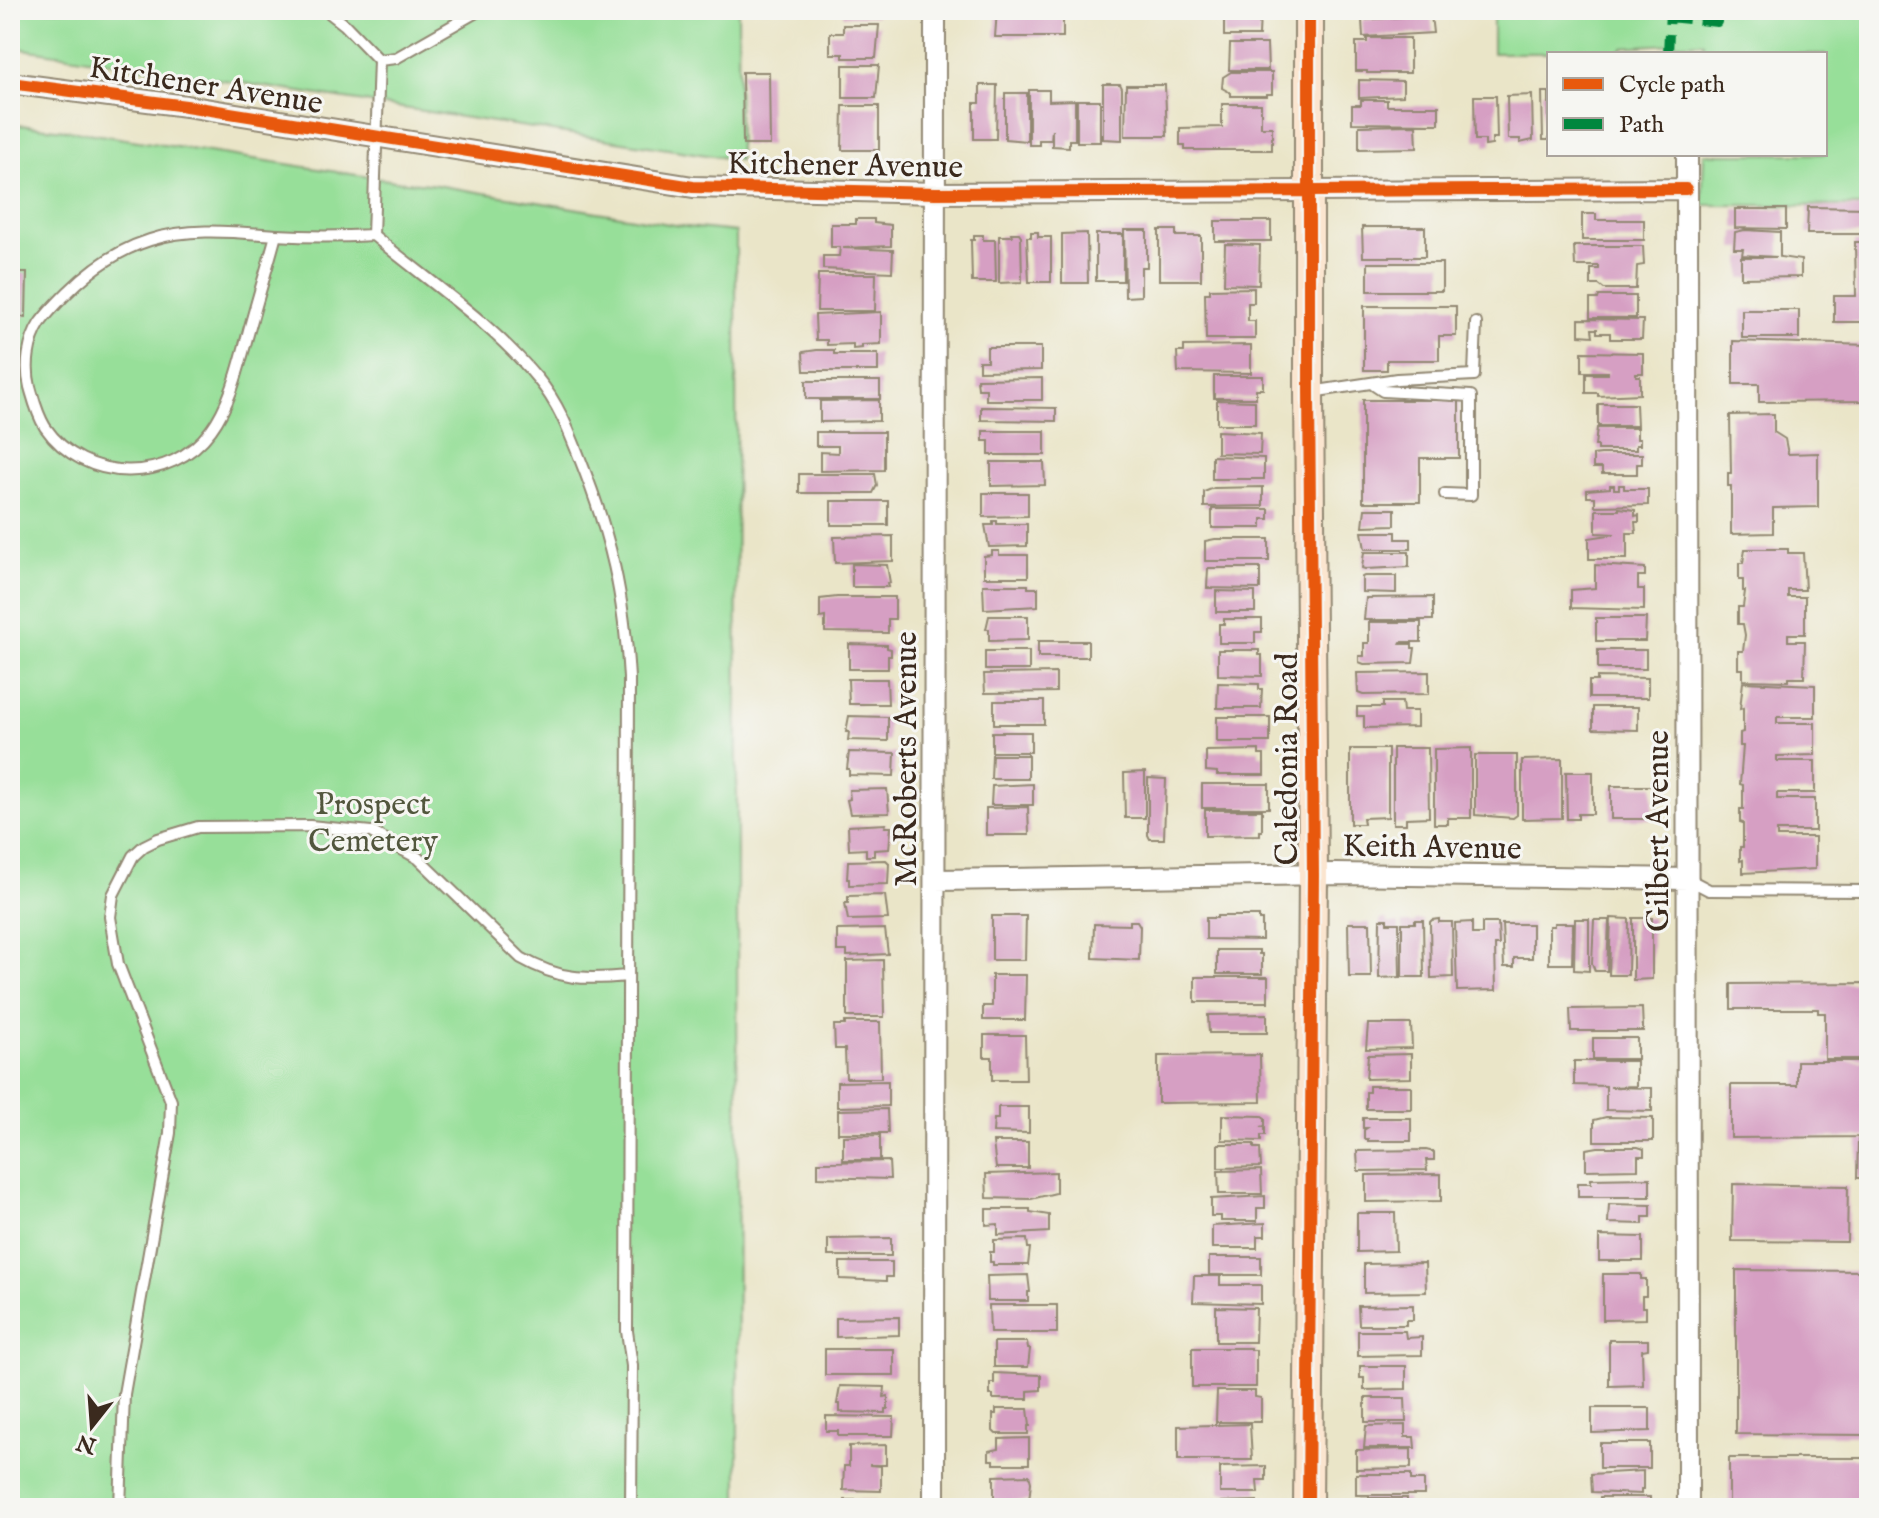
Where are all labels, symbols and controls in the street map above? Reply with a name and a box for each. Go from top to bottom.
street label: Kitchener Avenue [86,48,325,125]
legend [1547,52,1827,156]
text: Cycle path [1619,70,1725,101]
text: Path [1619,110,1664,141]
street label: Kitchener Avenue [727,144,963,189]
street label: McRoberts Avenue [887,631,928,887]
street label: Caledonia Road [1268,652,1309,865]
street label: Gilbert Avenue [1639,730,1680,932]
park label: Prospect Cemetery [308,785,438,863]
street label: Keith Avenue [1342,826,1522,871]
north arrow [52,1386,132,1466]
text: N [74,1427,101,1460]

